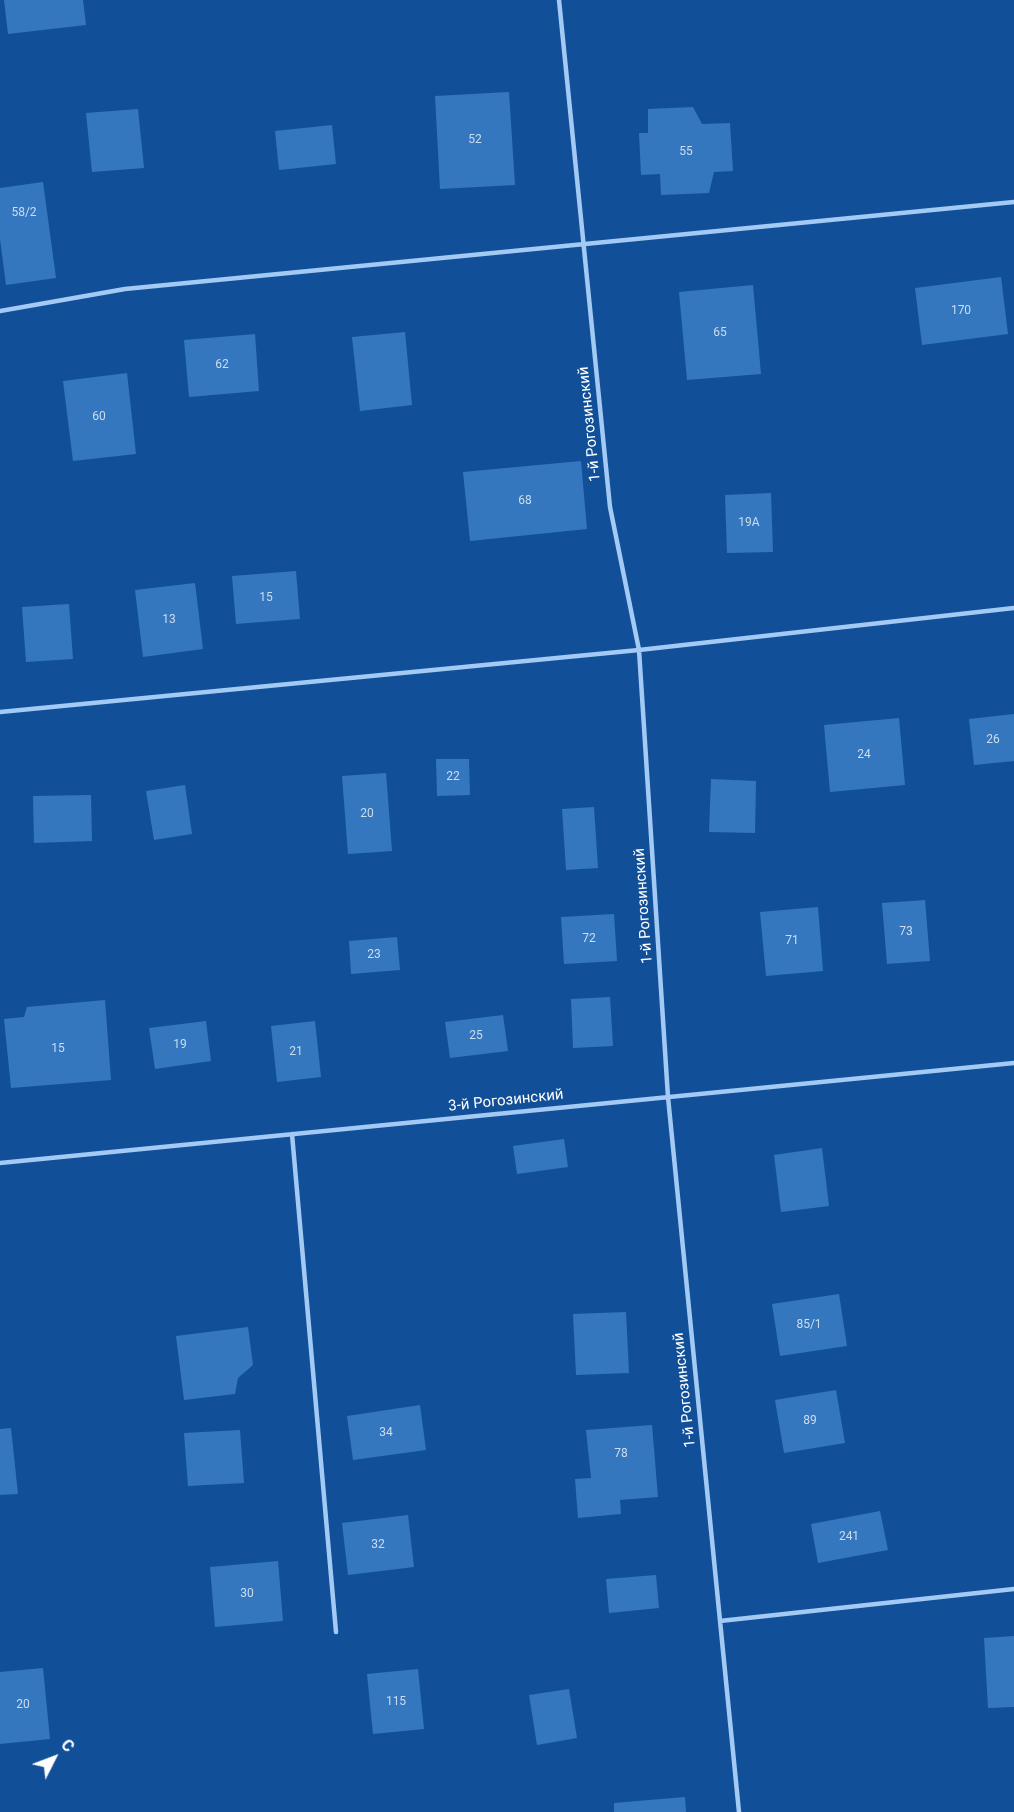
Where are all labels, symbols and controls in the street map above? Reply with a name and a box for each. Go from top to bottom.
house number: 52 [468,133,482,147]
house number: 55 [679,145,693,159]
house number: 58/2 [11,206,37,220]
house number: 170 [951,304,971,318]
house number: 65 [713,326,727,340]
house number: 62 [215,358,229,372]
street label: 1-й Рогозинский [575,365,605,483]
house number: 60 [92,410,106,424]
house number: 68 [518,494,532,508]
house number: 19А [738,516,760,530]
house number: 15 [259,591,273,605]
house number: 13 [162,613,176,627]
house number: 26 [986,733,1000,747]
house number: 24 [857,748,871,762]
house number: 22 [446,770,460,784]
house number: 20 [360,807,374,821]
street label: 1-й Рогозинский [631,848,657,964]
house number: 73 [899,925,913,939]
house number: 72 [582,932,596,946]
house number: 71 [785,934,799,948]
house number: 23 [367,948,381,962]
house number: 25 [469,1029,483,1043]
house number: 19 [173,1038,187,1052]
house number: 15 [51,1042,65,1056]
house number: 21 [289,1045,303,1059]
street label: 3-й Рогозинский [447,1086,565,1116]
house number: 85/1 [796,1318,822,1332]
street label: 1-й Рогозинский [670,1331,700,1449]
house number: 89 [803,1414,817,1428]
house number: 34 [379,1426,393,1440]
house number: 78 [614,1447,628,1461]
house number: 241 [839,1530,859,1544]
house number: 32 [371,1538,385,1552]
house number: 30 [240,1587,254,1601]
house number: 115 [386,1695,406,1709]
house number: 20 [16,1698,30,1712]
north arrow [24,1728,84,1788]
text: С [57,1735,78,1756]

